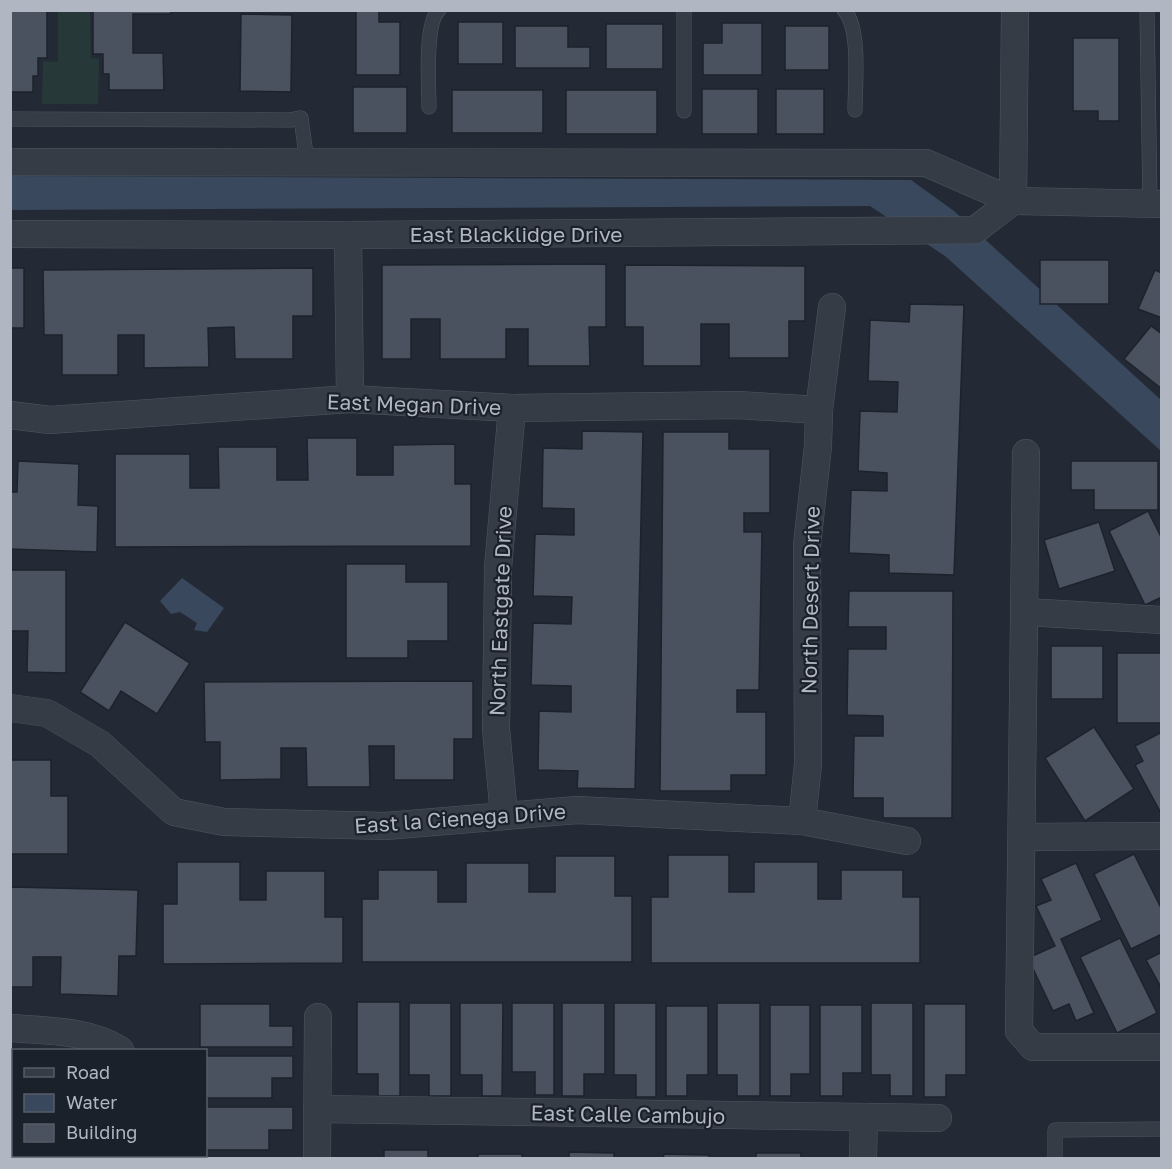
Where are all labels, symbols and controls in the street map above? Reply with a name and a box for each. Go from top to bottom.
street label: East Blacklidge Drive [410,221,622,247]
street label: East Megan Drive [326,388,502,420]
street label: North Eastgate Drive [483,506,517,716]
street label: North Desert Drive [795,506,825,694]
street label: East la Cienega Drive [353,798,567,838]
legend [12,1049,207,1157]
text: Road [66,1061,110,1083]
text: Water [66,1091,117,1113]
street label: East Calle Cambujo [530,1099,726,1129]
text: Building [66,1121,137,1143]

